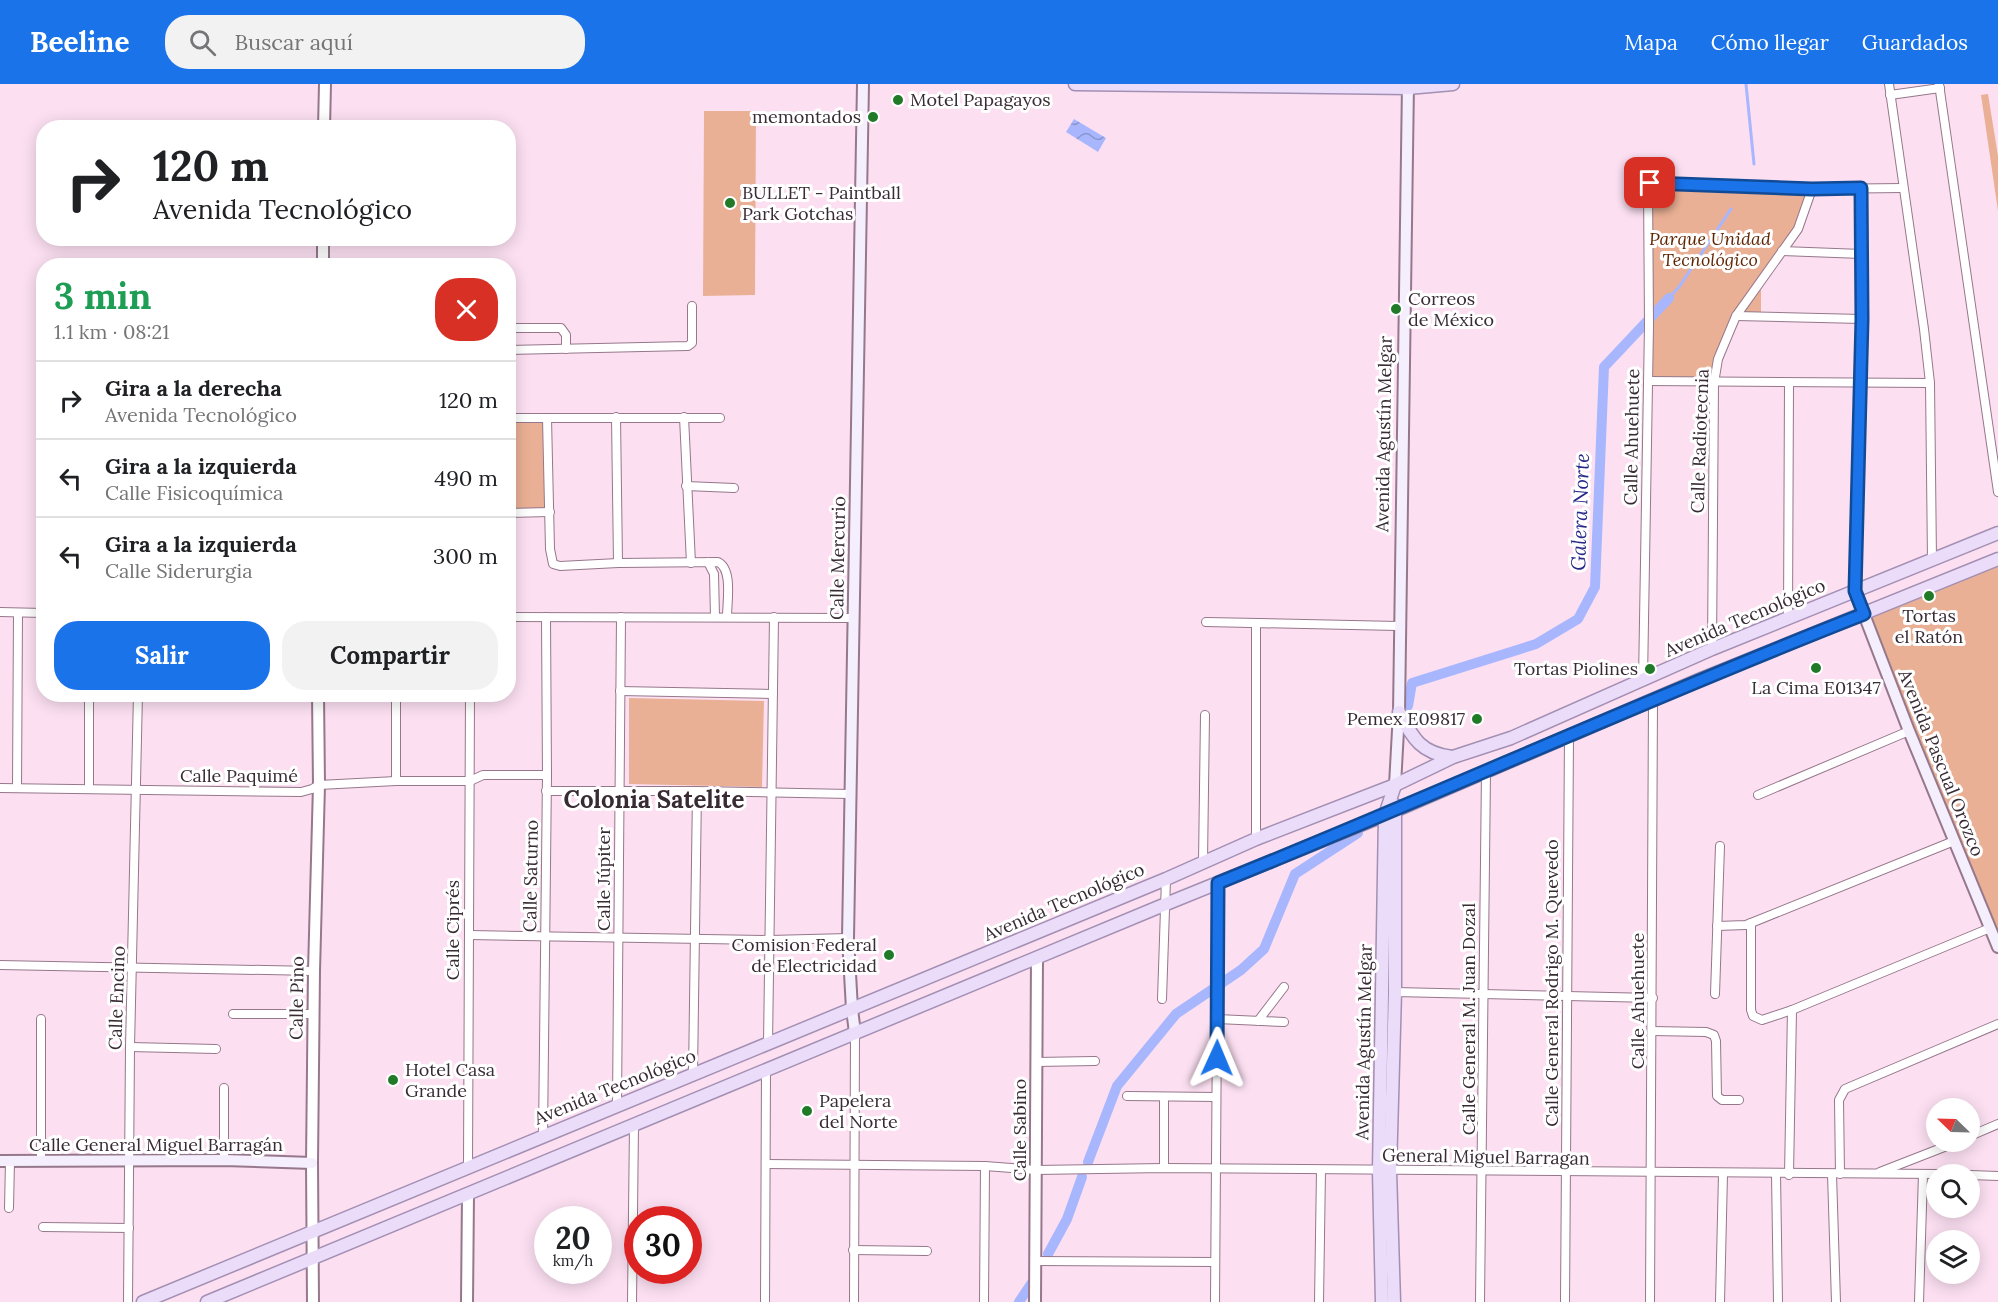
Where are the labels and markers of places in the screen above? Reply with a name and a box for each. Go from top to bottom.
place label: Motel Papagayos [910,88,1051,111]
marker: Motel Papagayos [891,93,905,107]
place label: memontados [752,105,861,128]
marker: memontados [866,110,880,124]
pin [1624,157,1675,208]
place label: BULLET - Paintball Park Gotchas [742,181,901,225]
marker: BULLET - Paintball Park Gotchas [723,196,737,210]
place label: Correos de México [1408,287,1494,331]
marker: Correos de México [1389,302,1403,316]
marker: Tortas el Ratón [1922,589,1936,603]
place label: Tortas el Ratón [1895,604,1963,648]
place label: Tortas Piolines [1514,657,1638,680]
marker: La Cima E01347 [1809,661,1823,675]
marker: Tortas Piolines [1643,662,1657,676]
place label: La Cima E01347 [1751,676,1881,699]
place label: Pemex E09817 [1347,707,1465,730]
marker: Pemex E09817 [1470,712,1484,726]
place label: Comision Federal de Electricidad [732,933,877,977]
marker: Comision Federal de Electricidad [882,948,896,962]
place label: Hotel Casa Grande [405,1058,495,1102]
marker: Hotel Casa Grande [386,1073,400,1087]
place label: Papelera del Norte [819,1089,898,1133]
marker: Papelera del Norte [800,1104,814,1118]

